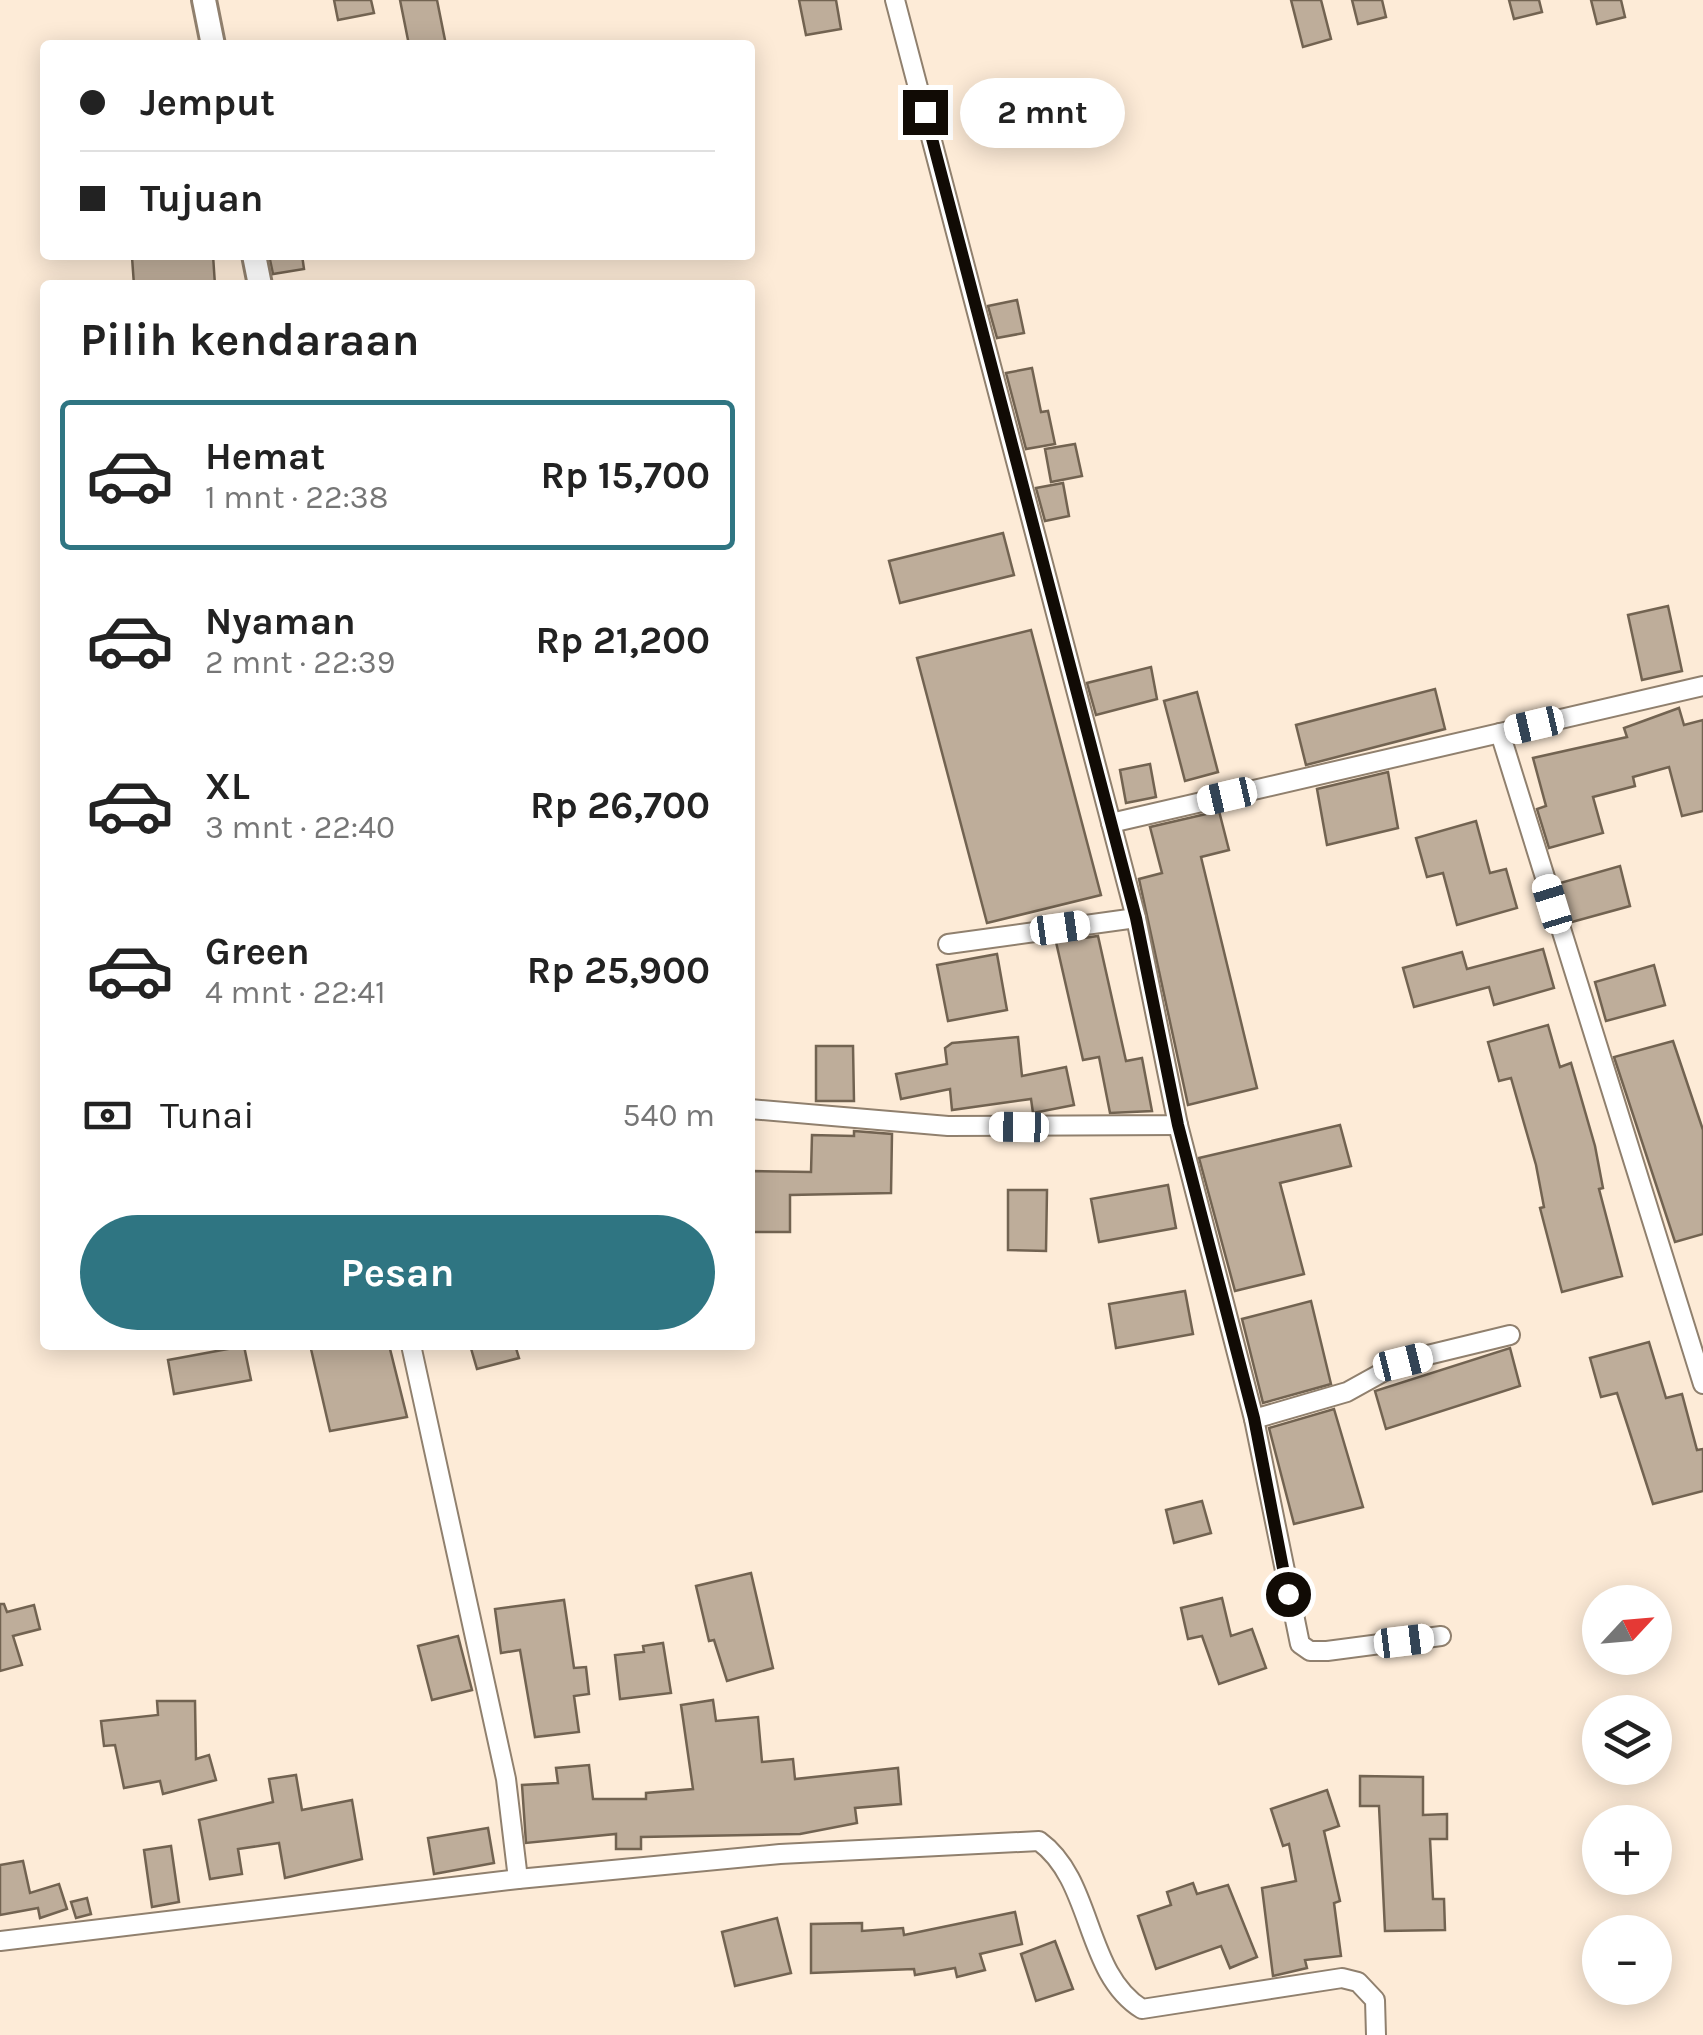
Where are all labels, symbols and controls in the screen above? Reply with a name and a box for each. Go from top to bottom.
callout: 2 mnt [960,77,1125,147]
text: Jemput [140,80,275,125]
route end [903,90,948,135]
text: 2 mnt [997,94,1088,131]
text: Tujuan [140,176,263,221]
text: Pilih kendaraan [80,314,420,366]
icon: car [85,430,175,520]
text: Hemat [205,434,325,479]
text: Rp 15,700 [541,453,710,498]
text: 1 mnt · 22:38 [205,479,388,516]
icon: car [85,595,175,685]
text: Nyaman [205,599,356,644]
text: Rp 21,200 [536,618,710,663]
text: 2 mnt · 22:39 [205,644,395,681]
car [1501,704,1567,746]
icon: car [85,760,175,850]
text: XL [205,764,250,809]
car [1194,775,1260,817]
text: Rp 26,700 [530,783,710,828]
text: 3 mnt · 22:40 [205,809,395,846]
car [1529,871,1575,937]
car [1028,909,1092,947]
icon: car [85,925,175,1015]
text: Green [205,929,310,974]
text: Rp 25,900 [527,948,710,993]
text: 4 mnt · 22:41 [205,974,386,1011]
icon: cash [80,1088,135,1143]
text: Tunai [160,1093,255,1138]
text: 540 m [623,1097,715,1134]
car [989,1111,1049,1143]
button: Pesan [80,1215,715,1330]
car [1370,1340,1436,1384]
route start [1266,1572,1311,1617]
north arrow [1582,1585,1672,1675]
map controls [1582,1585,1672,2005]
car [1372,1622,1436,1660]
button: layers [1582,1695,1672,1785]
button: + [1582,1805,1672,1895]
button: − [1582,1915,1672,2005]

